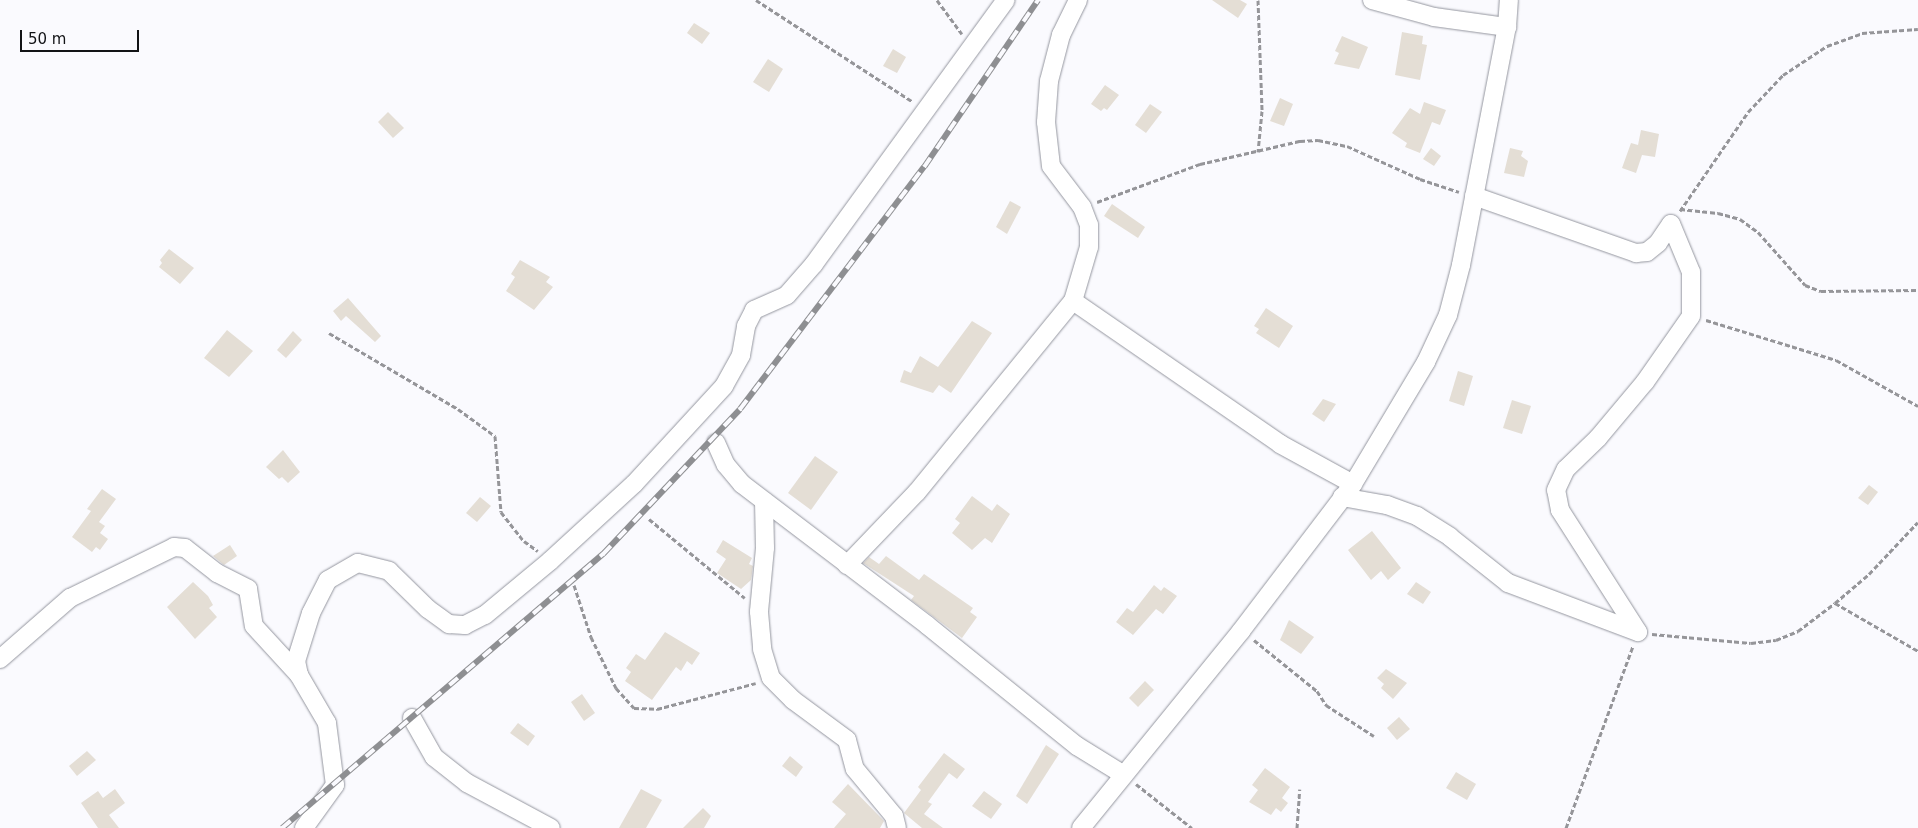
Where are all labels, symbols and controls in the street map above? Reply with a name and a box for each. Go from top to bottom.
scale bar [22,20,141,52]
text: 50 m [28,30,66,48]

